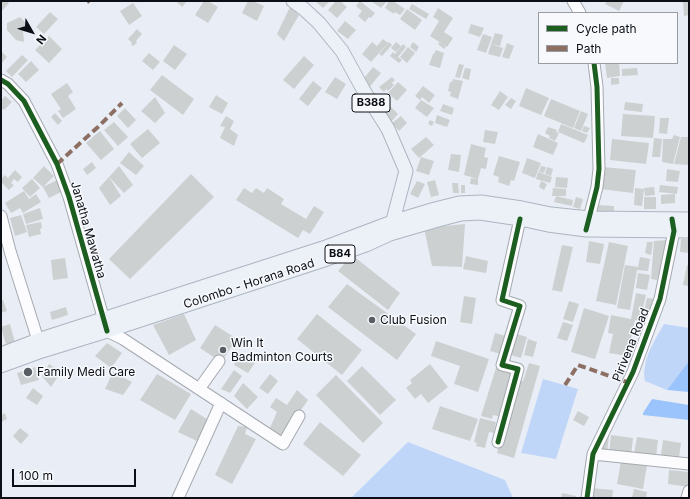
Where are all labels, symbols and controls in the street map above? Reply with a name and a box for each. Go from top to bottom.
north arrow [12,12,52,52]
legend [538,12,678,64]
text: Cycle path [576,21,637,36]
text: N [33,32,49,47]
text: Path [576,41,601,56]
road number: B388 [352,94,390,112]
street label: Janatha Mawatha [67,180,109,280]
road number: B84 [325,245,355,263]
street label: Colombo - Horana Road [182,256,316,312]
street label: Pirivena Road [610,306,652,384]
place label: Club Fusion [380,313,447,327]
marker: Club Fusion [367,315,377,325]
place label: Win It Badminton Courts [231,336,333,364]
marker: Win It Badminton Courts [218,345,228,355]
place label: Family Medi Care [37,365,135,379]
marker: Family Medi Care [22,366,34,378]
scale bar [14,461,138,487]
text: 100 m [19,468,53,483]

